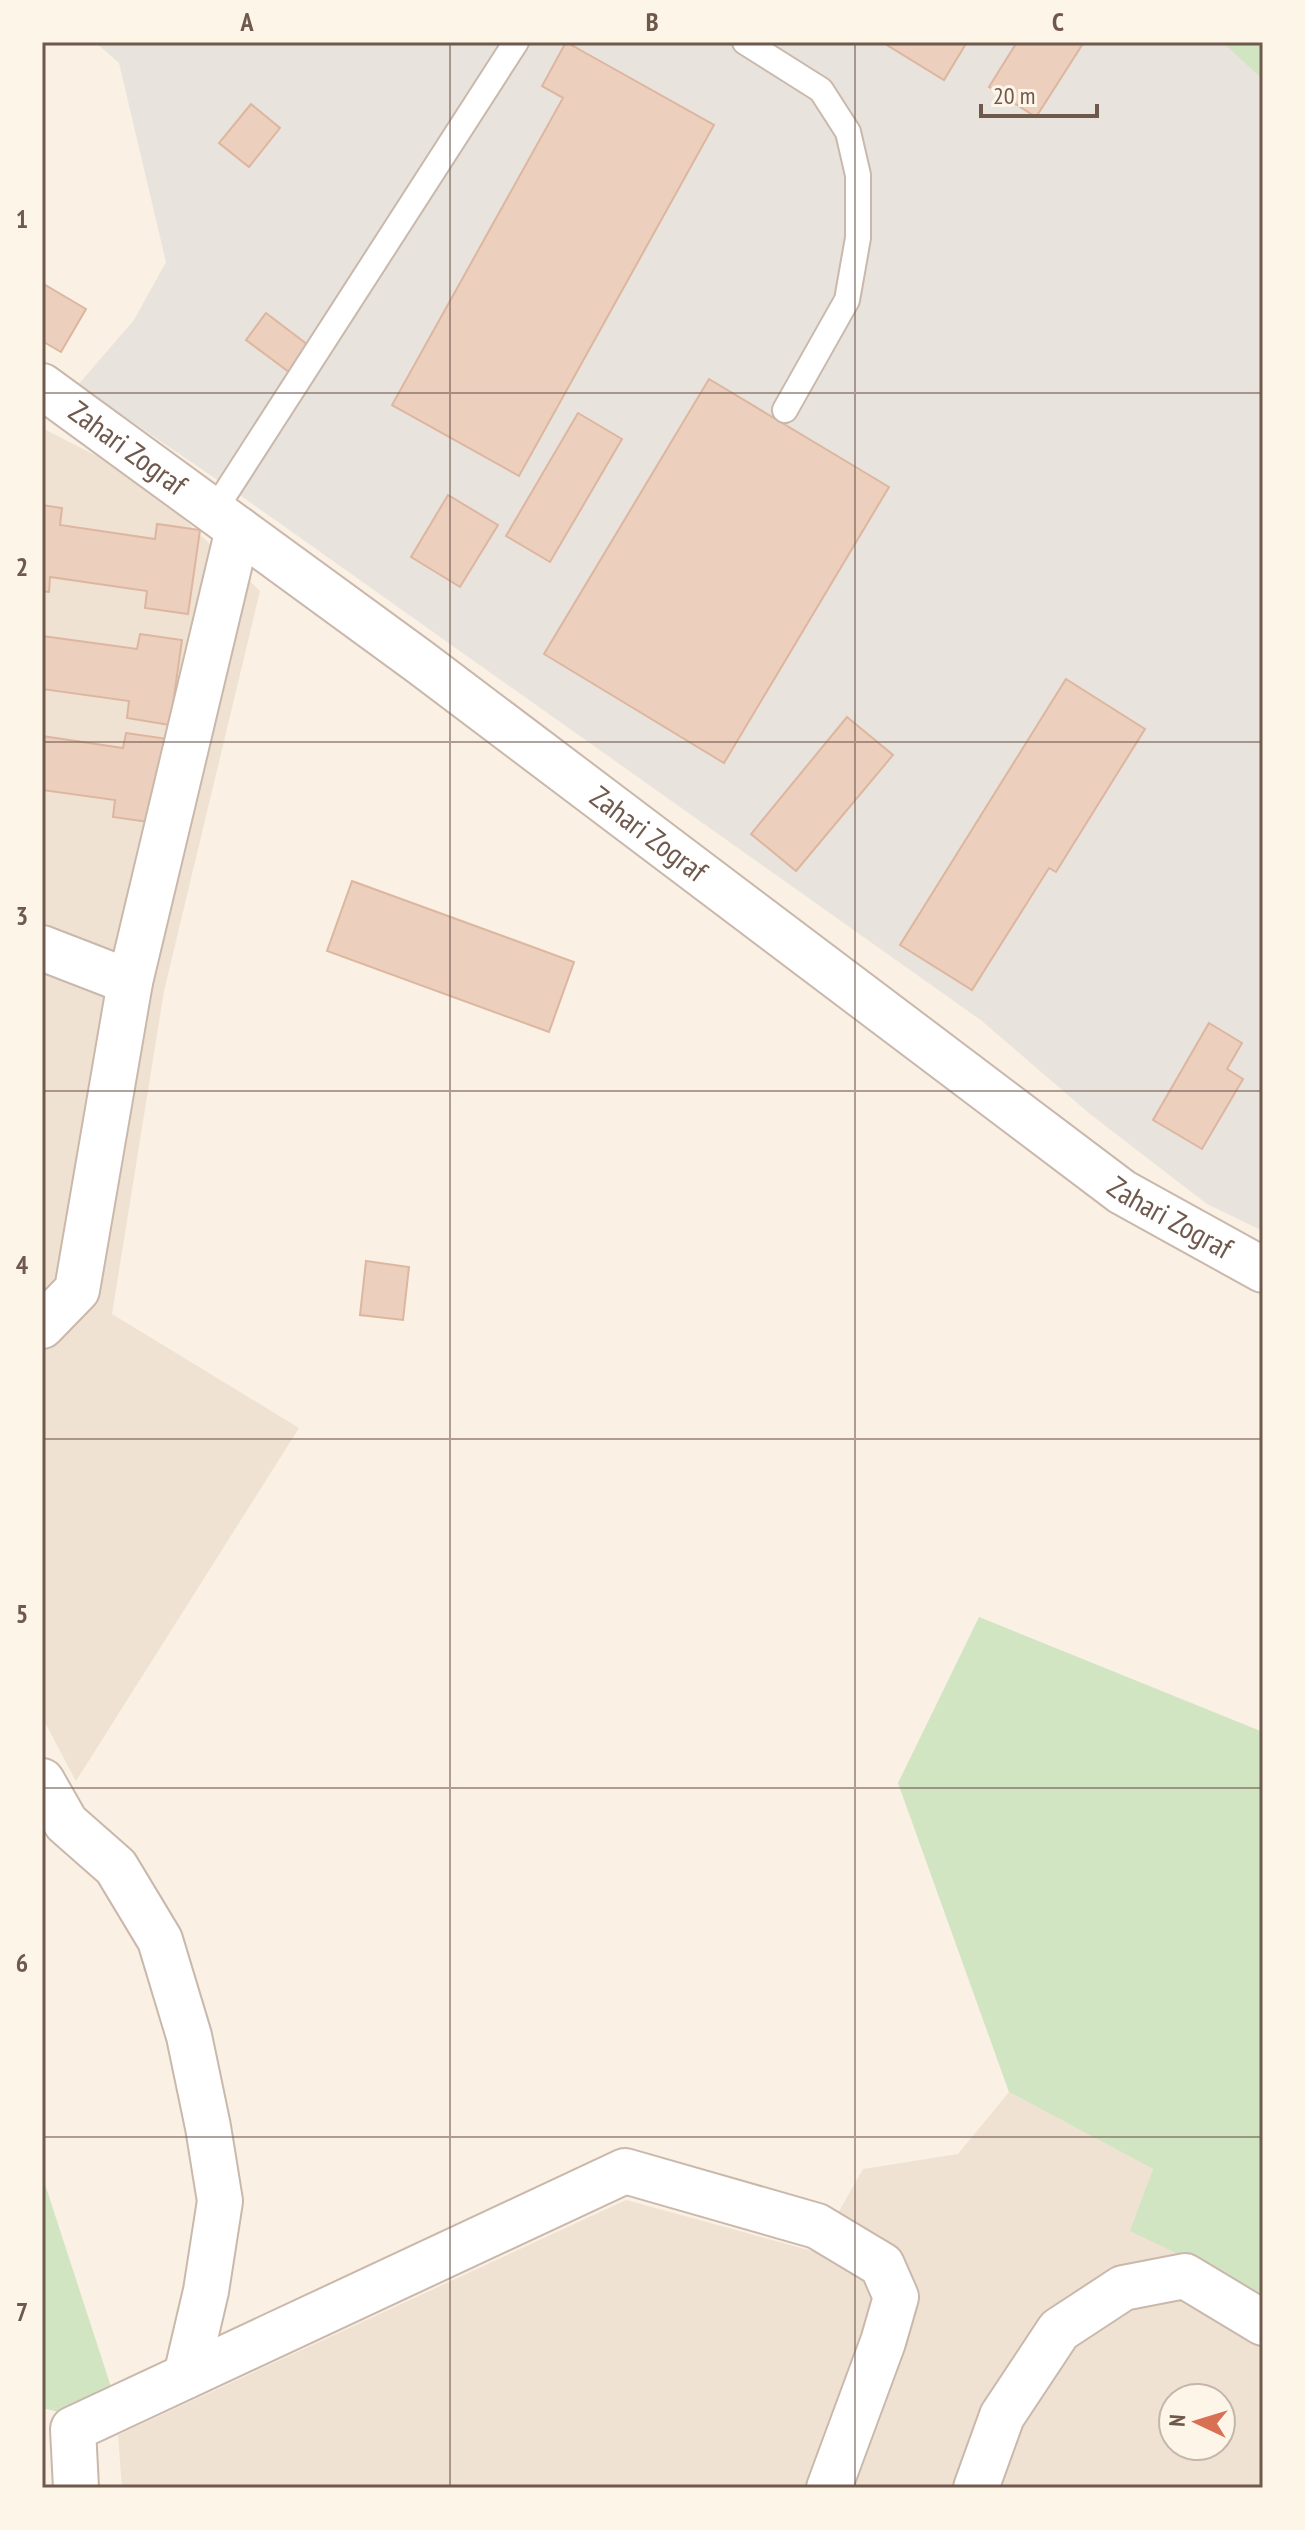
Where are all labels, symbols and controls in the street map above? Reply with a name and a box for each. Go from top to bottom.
text: A [239,5,254,38]
text: B [646,5,659,38]
text: C [1052,5,1064,38]
scale bar [981,68,1097,118]
text: 20 m [993,80,1035,111]
text: 1 [16,202,28,235]
street label: Zahari Zograf [62,391,196,504]
text: 2 [16,550,28,583]
street label: Zahari Zograf [583,776,716,891]
text: 3 [16,899,28,932]
street label: Zahari Zograf [1100,1167,1241,1268]
text: 4 [16,1248,29,1281]
text: 5 [16,1597,28,1630]
text: 6 [16,1946,28,1979]
text: 7 [16,2295,28,2328]
north arrow [1157,2382,1237,2462]
text: N [1163,2414,1191,2428]

